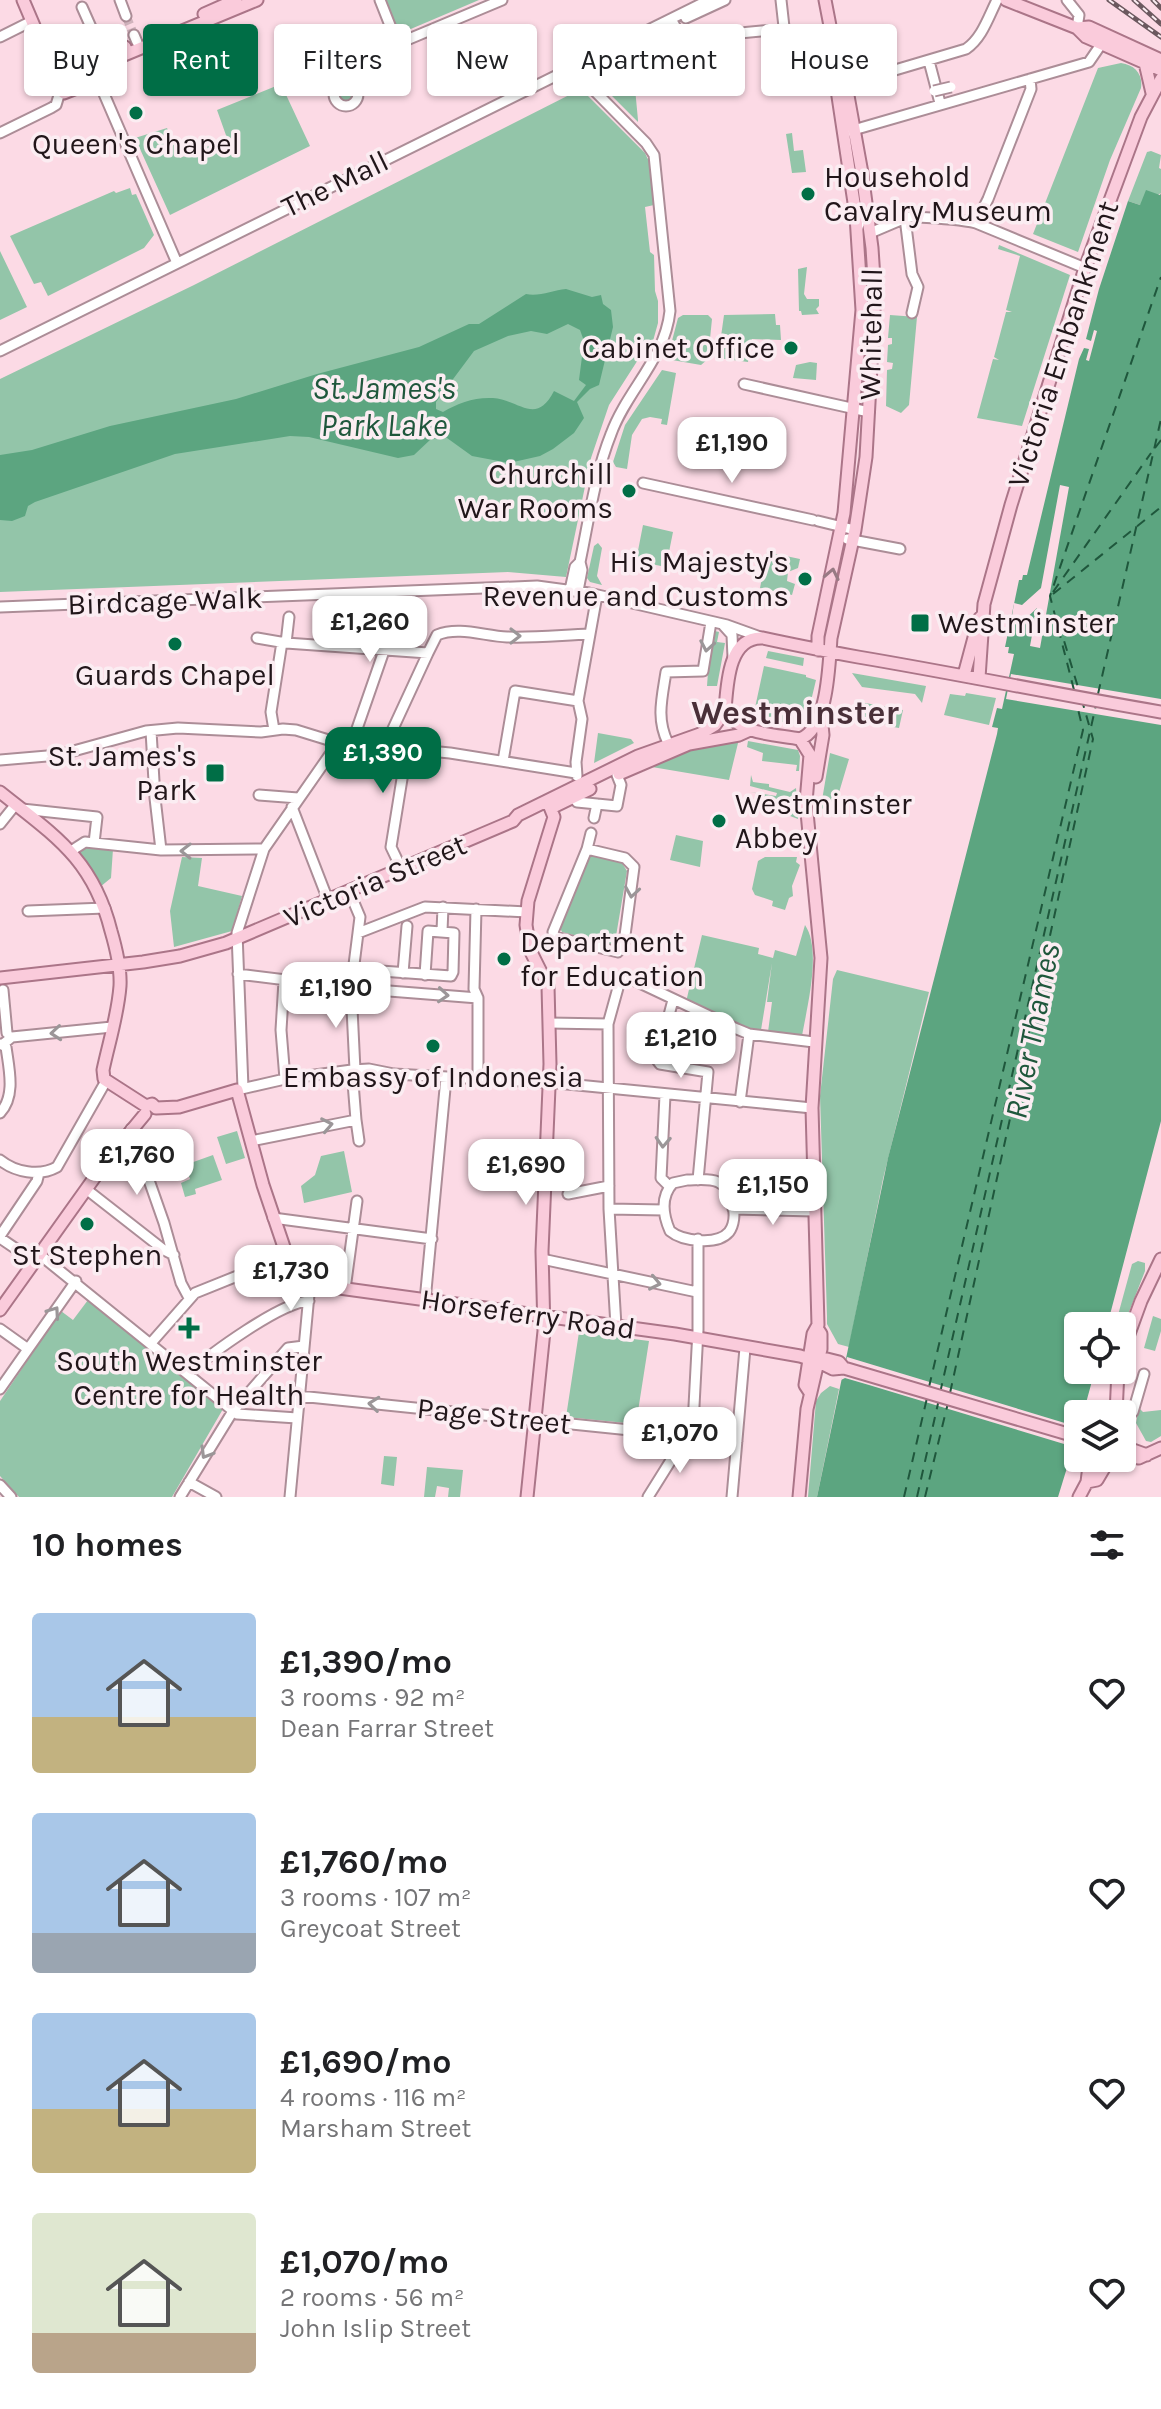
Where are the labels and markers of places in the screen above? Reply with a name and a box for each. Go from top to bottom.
marker: Queen's Chapel [127,104,145,122]
place label: Queen's Chapel [32,126,240,162]
place label: Household Cavalry Museum [824,159,1052,229]
marker: Household Cavalry Museum [799,185,817,203]
place label: Cabinet Office [582,330,775,366]
marker: Cabinet Office [782,339,800,357]
pin: £1,190 [667,417,797,485]
place label: Churchill War Rooms [458,456,613,526]
marker: Churchill War Rooms [620,482,638,500]
place label: His Majesty's Revenue and Customs [483,544,789,614]
marker: His Majesty's Revenue and Customs [796,570,814,588]
pin: £1,260 [305,596,435,664]
place label: Westminster [938,605,1115,641]
marker: Westminster [909,612,931,634]
marker: Guards Chapel [166,635,184,653]
place label: Guards Chapel [75,657,275,693]
pin: £1,390 [318,727,448,795]
place label: St. James's Park [47,738,197,808]
marker: St. James's Park [204,762,226,784]
place label: Westminster Abbey [735,786,912,856]
marker: Westminster Abbey [710,812,728,830]
place label: Department for Education [520,924,704,994]
marker: Department for Education [495,950,513,968]
pin: £1,190 [271,962,401,1030]
pin: £1,210 [616,1012,746,1080]
marker: Embassy of Indonesia [424,1037,442,1055]
place label: Embassy of Indonesia [283,1059,583,1095]
pin: £1,760 [72,1129,202,1197]
pin: £1,690 [461,1139,591,1207]
pin: £1,150 [708,1159,838,1227]
marker: St Stephen [78,1215,96,1233]
place label: St Stephen [12,1237,162,1273]
pin: £1,730 [226,1245,356,1313]
marker: South Westminster Centre for Health [178,1317,200,1339]
place label: South Westminster Centre for Health [56,1343,322,1413]
pin: £1,070 [615,1407,745,1475]

